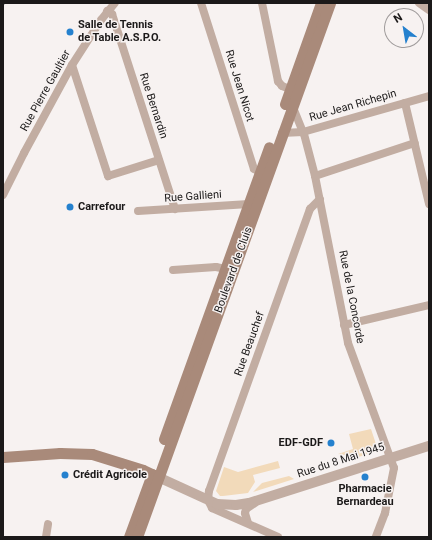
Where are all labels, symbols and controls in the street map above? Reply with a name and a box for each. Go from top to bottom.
north arrow [384,8,424,48]
text: N [391,11,405,26]
place label: Salle de Tennis de Table A.S.P.O. [78,19,161,45]
marker: Salle de Tennis de Table A.S.P.O. [65,27,75,37]
street label: Rue Pierre Gaultier [18,48,74,134]
street label: Rue Jean Nicot [222,49,256,123]
street label: Rue Bernardin [136,71,170,141]
street label: Rue Jean Richepin [308,87,398,125]
street label: Rue Gallieni [164,188,222,206]
place label: Carrefour [78,200,125,214]
marker: Carrefour [65,202,75,212]
street label: Boulevard de Cluis [212,225,256,315]
street label: Rue de la Concorde [335,249,367,345]
street label: Rue Beauchef [232,310,268,378]
place label: EDF-GDF [279,436,323,450]
marker: EDF-GDF [326,438,336,448]
street label: Rue du 8 Mai 1945 [296,441,386,481]
place label: Crédit Agricole [73,468,147,482]
marker: Crédit Agricole [60,470,70,480]
marker: Pharmacie Bernardeau [360,472,370,482]
place label: Pharmacie Bernardeau [336,483,394,509]

